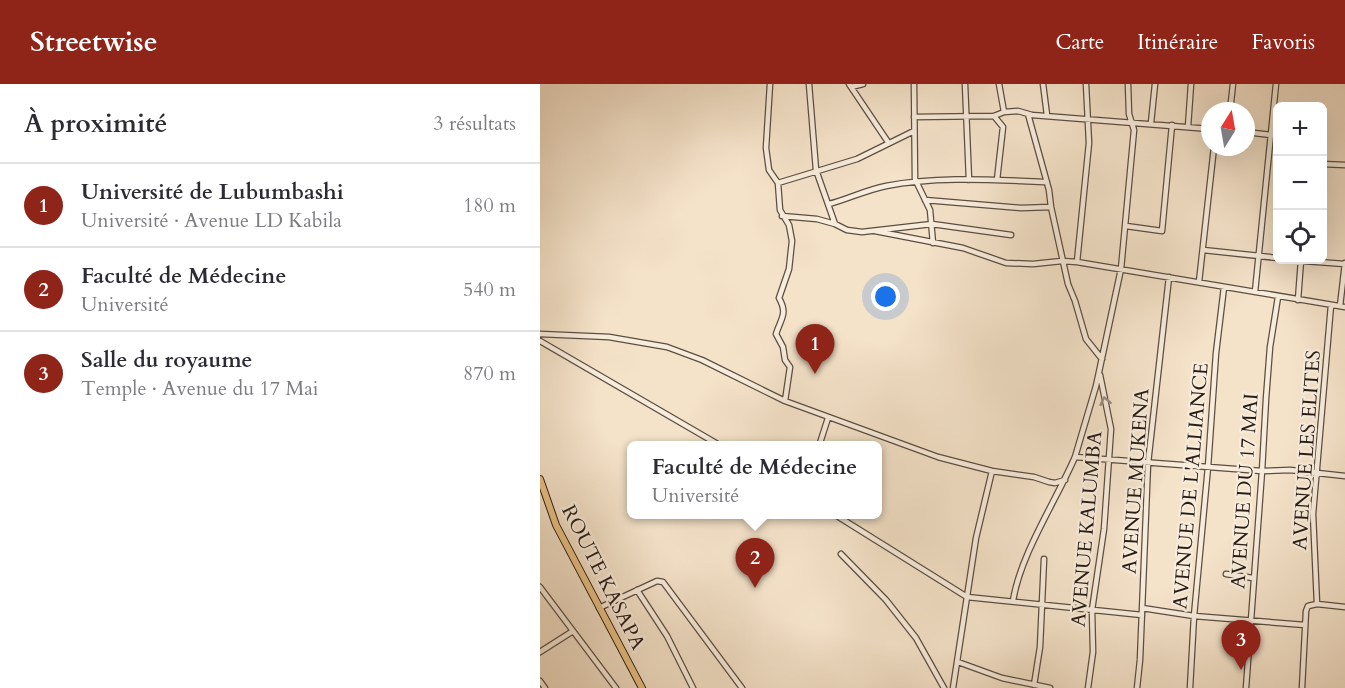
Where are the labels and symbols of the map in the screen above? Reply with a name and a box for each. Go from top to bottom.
north arrow [1201,102,1255,156]
your location [871,282,900,311]
pin: 1 [796,324,834,374]
street label: AVENUE LES ELITES [1286,349,1327,551]
street label: AVENUE DE L'ALLIANCE [1166,362,1215,610]
street label: AVENUE MUKENA [1116,387,1156,575]
street label: AVENUE DU 17 MAI [1224,392,1265,590]
one-way arrow [1099,396,1112,406]
street label: AVENUE KALUMBA [1064,429,1109,628]
street label: ROUTE KASAPA [555,500,652,655]
pin: 2 [736,538,774,588]
pin: 3 [1222,620,1260,670]

